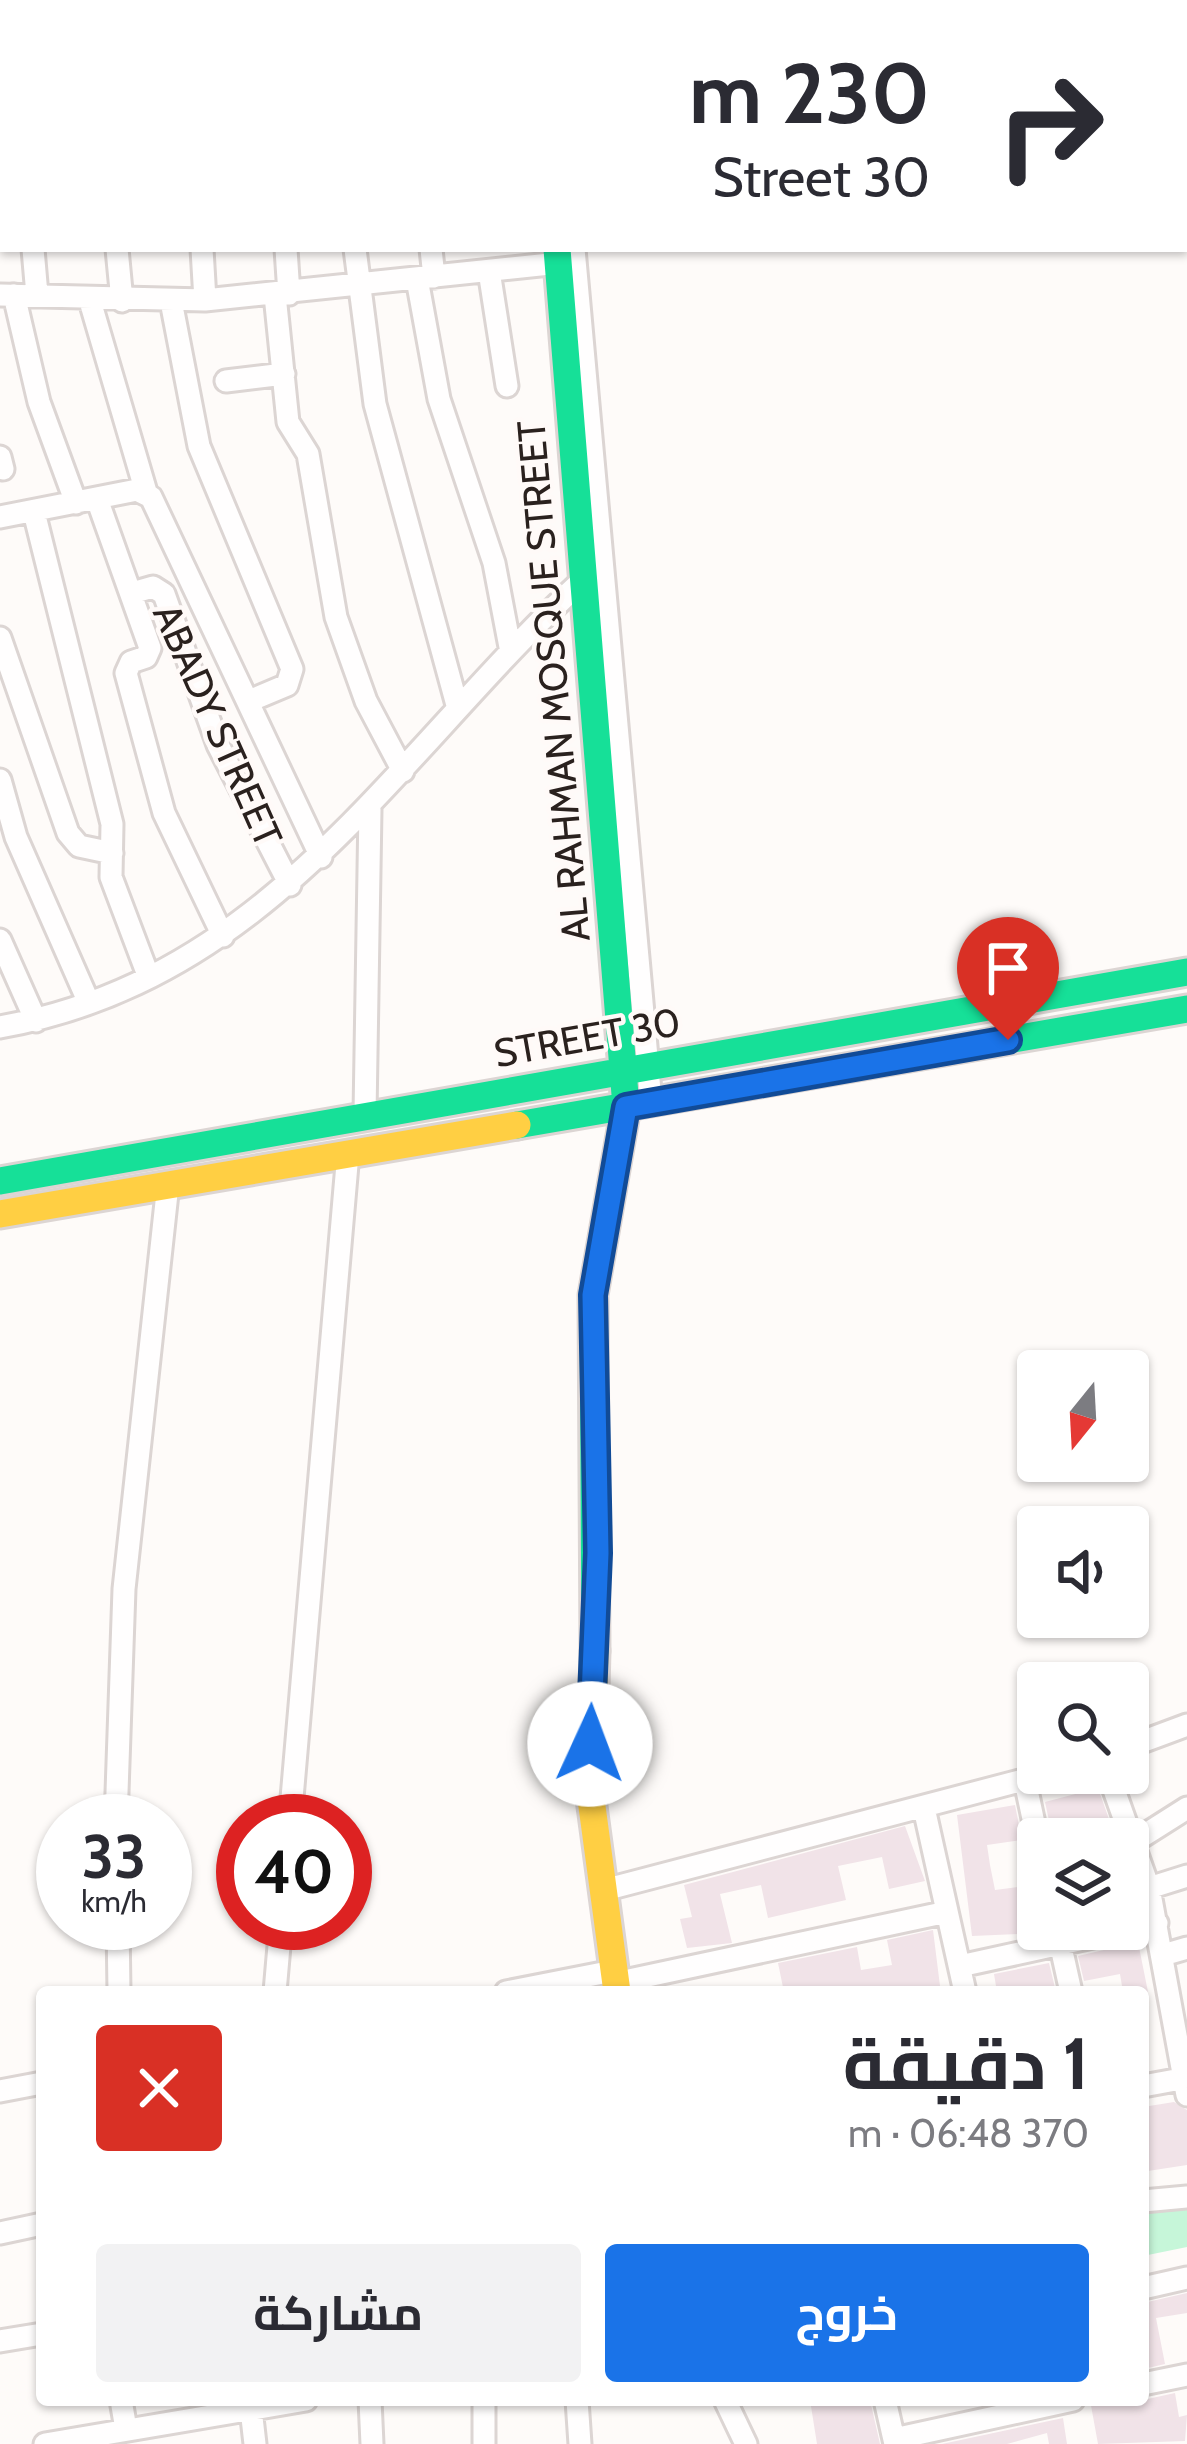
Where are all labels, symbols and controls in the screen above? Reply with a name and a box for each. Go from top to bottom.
text: 230 m [689,42,930,144]
icon: right [972,48,1128,204]
text: Street 30 [712,144,930,210]
street label: AL RAHMAN MOSQUE STREET [506,418,600,944]
street label: ABADY STREET [143,596,293,854]
pin [957,917,1059,1040]
icon: arrive [975,935,1041,1001]
street label: STREET 30 [490,997,684,1077]
north arrow [1017,1350,1149,1482]
map controls [1017,1350,1149,1950]
button: sound [1017,1506,1149,1638]
button: search [1017,1662,1149,1794]
position arrow [527,1681,653,1807]
speed limit sign: 40 [216,1794,372,1950]
button: layers [1017,1818,1149,1950]
text: 33 [82,1820,146,1893]
text: km/h [81,1883,147,1920]
text: 1 دقيقة [843,2020,1089,2107]
button: close [96,2025,222,2151]
text: 370 m · 06:48 [848,2109,1089,2157]
button: مشاركة [96,2244,581,2382]
button: خروج [605,2244,1089,2382]

